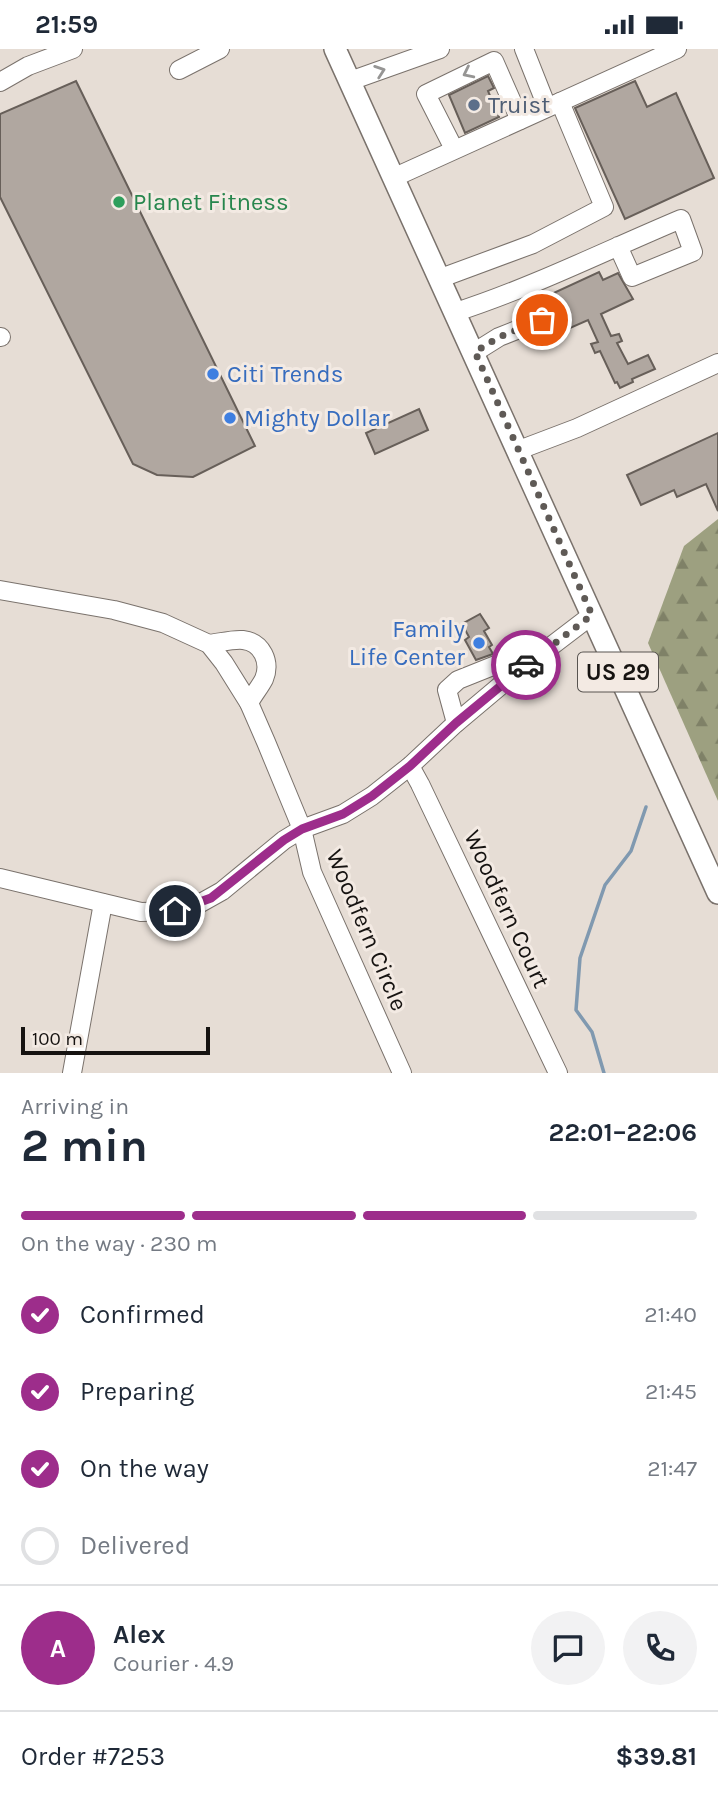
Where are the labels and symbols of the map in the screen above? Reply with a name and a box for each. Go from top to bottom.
one-way arrow [463,64,475,78]
one-way arrow [373,65,385,79]
place label: Truist [488,91,550,119]
marker: Truist [466,97,482,113]
place label: Planet Fitness [133,188,289,216]
marker: Planet Fitness [111,194,127,210]
pin [512,290,572,350]
place label: Citi Trends [227,360,343,388]
marker: Citi Trends [205,366,221,382]
place label: Mighty Dollar [244,404,390,432]
marker: Mighty Dollar [222,410,238,426]
place label: Family Life Center [349,615,465,671]
courier [491,630,561,700]
marker: Family Life Center [471,635,487,651]
road number: US 29 [578,653,658,691]
street label: Woodfern Court [458,826,556,992]
street label: Woodfern Circle [320,845,414,1015]
pin [145,881,205,941]
scale bar [21,1024,210,1056]

